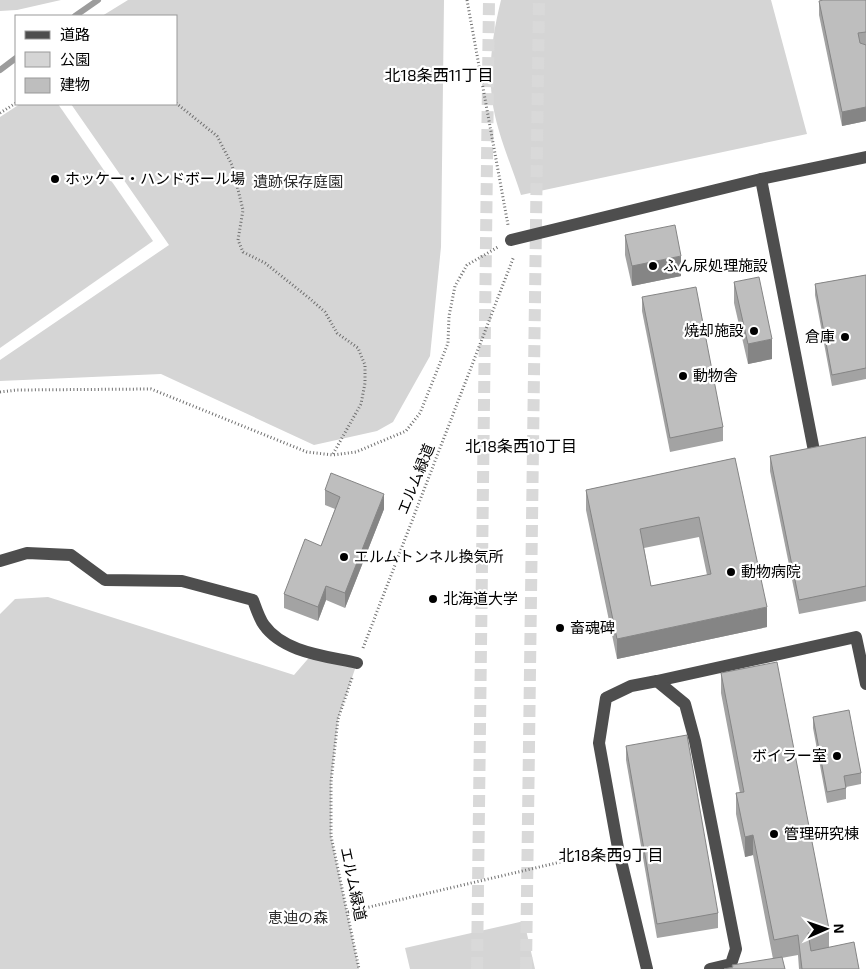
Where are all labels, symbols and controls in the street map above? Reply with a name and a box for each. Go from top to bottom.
legend [15,15,178,105]
text: 道路 [60,25,90,43]
text: 公園 [60,50,90,68]
district label: 北18条西11丁目 [385,65,493,84]
text: 建物 [60,75,90,93]
place label: ホッケー・ハンドボール場 [65,169,245,187]
park label: 遺跡保存庭園 [253,172,343,190]
marker: ホッケー・ハンドボール場 [49,173,61,185]
place label: ふん尿処理施設 [663,256,768,274]
marker: ふん尿処理施設 [647,260,659,272]
place label: 焼却施設 [684,321,744,339]
marker: 焼却施設 [748,325,760,337]
place label: 倉庫 [805,327,835,345]
marker: 倉庫 [839,331,851,343]
place label: 動物舎 [693,366,738,384]
marker: 動物舎 [677,370,689,382]
district label: 北18条西10丁目 [465,436,577,455]
street label: エルム緑道 [393,441,437,517]
place label: エルムトンネル換気所 [354,547,503,565]
marker: エルムトンネル換気所 [338,551,350,563]
place label: 動物病院 [741,562,801,580]
marker: 動物病院 [725,566,737,578]
place label: 北海道大学 [443,589,518,607]
marker: 北海道大学 [427,593,439,605]
place label: 畜魂碑 [570,618,615,636]
marker: 畜魂碑 [554,622,566,634]
place label: ボイラー室 [752,746,827,764]
marker: ボイラー室 [831,750,843,762]
place label: 管理研究棟 [784,824,859,842]
marker: 管理研究棟 [768,828,780,840]
street label: エルム緑道 [337,845,371,922]
district label: 北18条西9丁目 [558,845,664,864]
north arrow [801,904,851,954]
park label: 恵迪の森 [268,908,328,926]
text: N [831,923,848,934]

